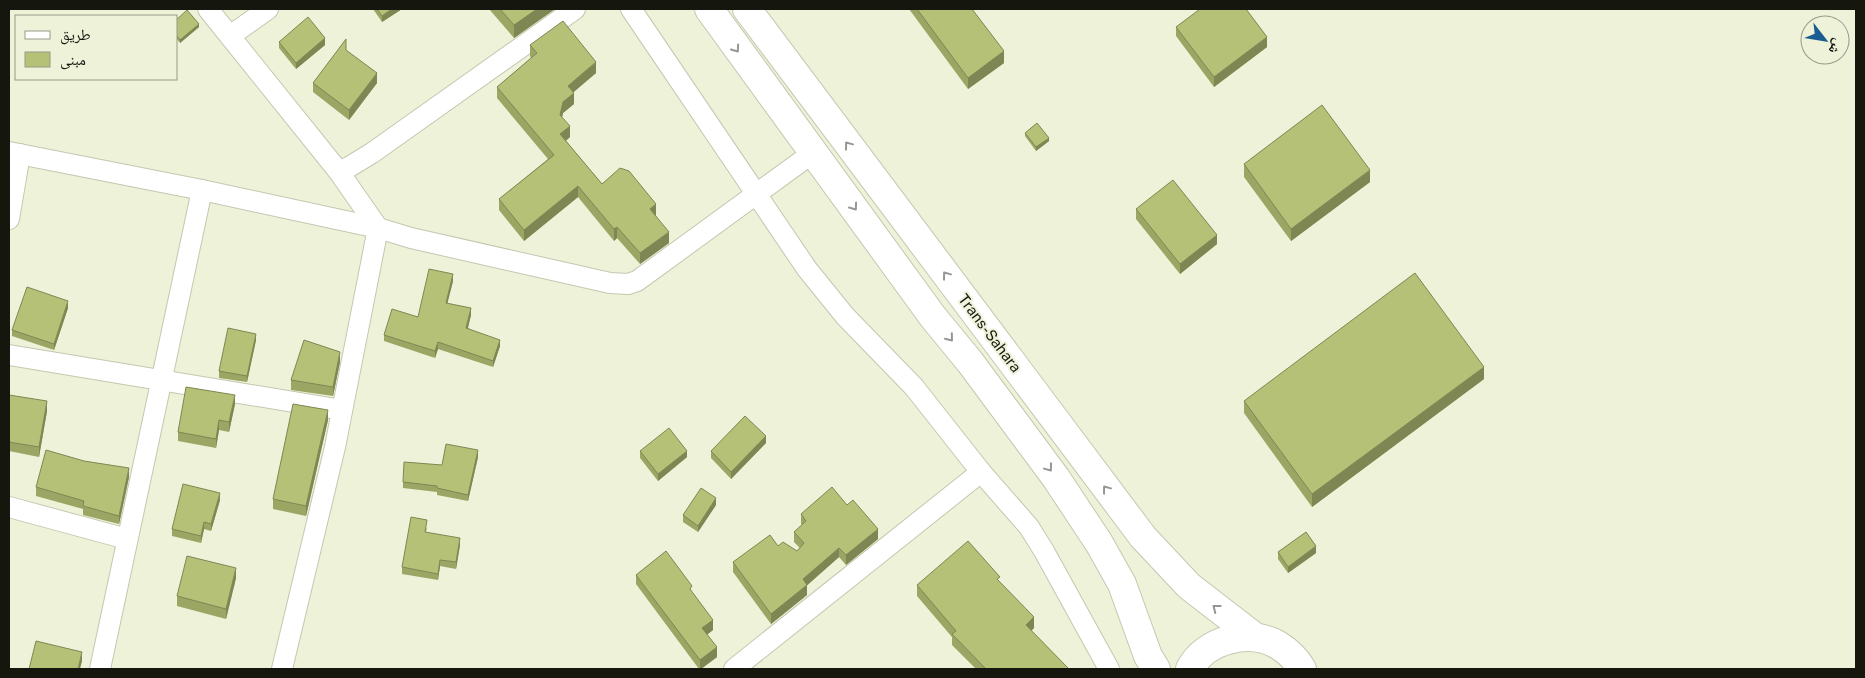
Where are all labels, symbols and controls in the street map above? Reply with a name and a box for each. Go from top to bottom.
legend [15,15,178,80]
north arrow [1800,15,1850,65]
text: طريق [60,26,91,45]
text: ش [1825,36,1847,57]
one-way arrow [730,43,739,53]
text: مبنى [60,51,86,70]
one-way arrow [846,142,854,151]
one-way arrow [848,201,857,211]
one-way arrow [943,272,951,281]
street label: Trans-Sahara [955,291,1025,375]
one-way arrow [945,332,953,341]
one-way arrow [1043,462,1051,471]
one-way arrow [1104,486,1112,495]
one-way arrow [1213,605,1222,613]

